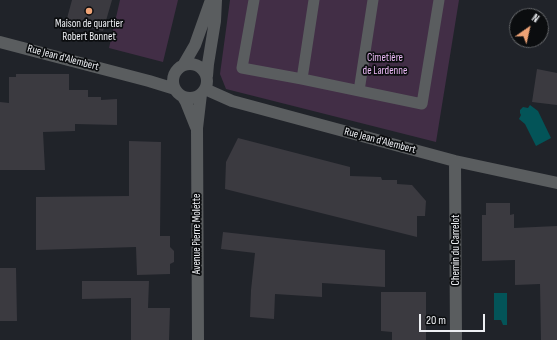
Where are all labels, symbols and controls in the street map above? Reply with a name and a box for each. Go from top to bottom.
marker: Maison de quartier Robert Bonnet [84,6,94,16]
north arrow [509,8,549,48]
text: N [529,11,542,25]
place label: Maison de quartier Robert Bonnet [55,17,123,43]
street label: Rue Jean d'Alembert [26,42,100,74]
park label: Cimetière de Lardenne [363,51,407,77]
street label: Rue Jean d'Alembert [343,125,417,157]
street label: Avenue Pierre Molette [190,194,204,274]
street label: Chemin du Carrelot [449,215,463,285]
scale bar [421,306,487,332]
text: 20 m [426,313,446,328]

